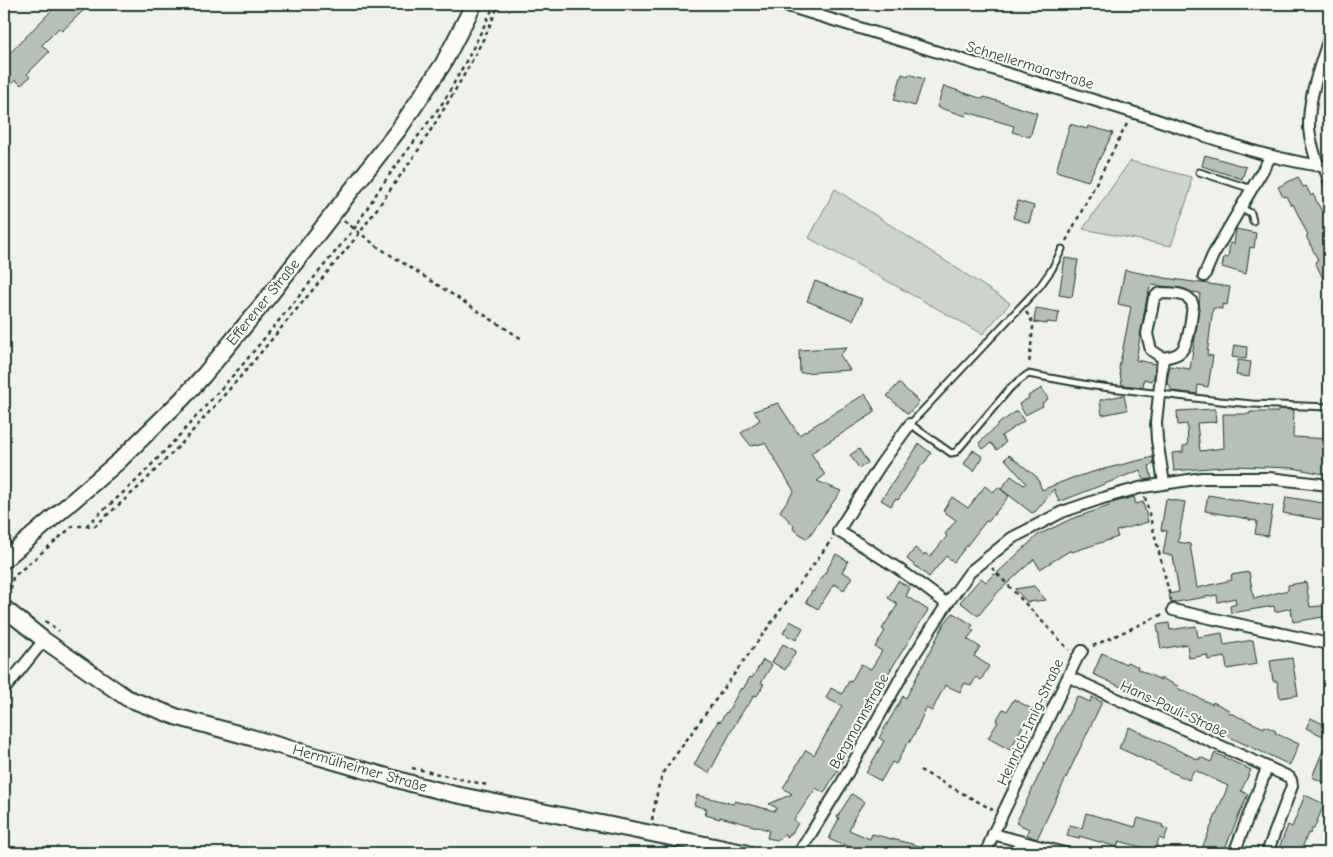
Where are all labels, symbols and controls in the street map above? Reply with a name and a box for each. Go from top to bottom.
street label: Schnellermaarstraße [964,37,1096,93]
street label: Efferener Straße [223,255,304,349]
street label: Heinrich-Imig-Straße [993,655,1067,788]
street label: Bergmannstraße [825,670,893,772]
street label: Hans-Pauli-Straße [1117,676,1231,742]
street label: Hermülheimer Straße [291,740,430,796]

